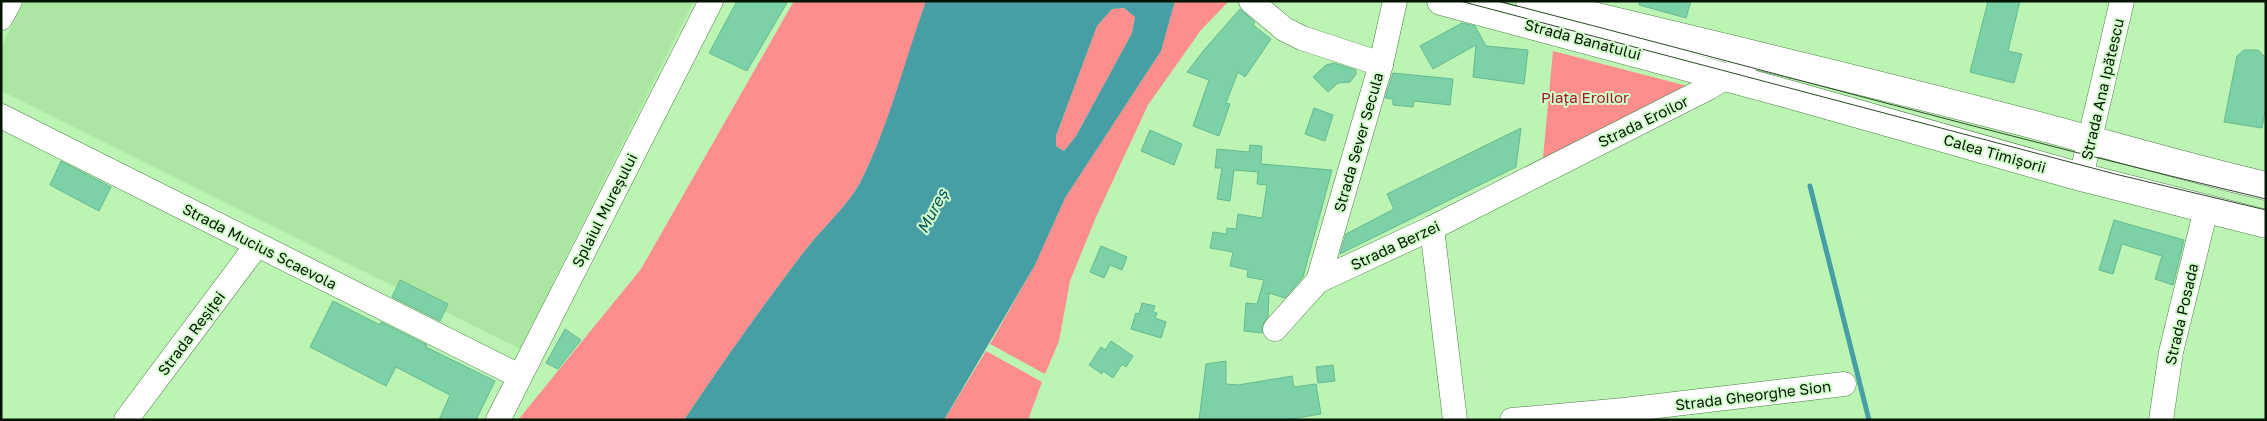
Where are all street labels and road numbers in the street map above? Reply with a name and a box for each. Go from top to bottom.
street label: Strada Banatului [1523,15,1643,63]
street label: Strada Ana Ipătescu [2077,17,2127,161]
street label: Strada Sever Secula [1329,70,1387,214]
street label: Strada Eroilor [1595,91,1691,151]
street label: Calea Timișorii [1942,130,2048,176]
street label: Splaiul Mureșului [568,150,640,270]
street label: Strada Mucius Scaevola [180,199,340,293]
street label: Strada Berzei [1348,217,1442,273]
street label: Strada Posada [2161,261,2201,367]
street label: Strada Reșiței [154,288,228,378]
street label: Strada Gheorghe Sion [1674,377,1832,413]

